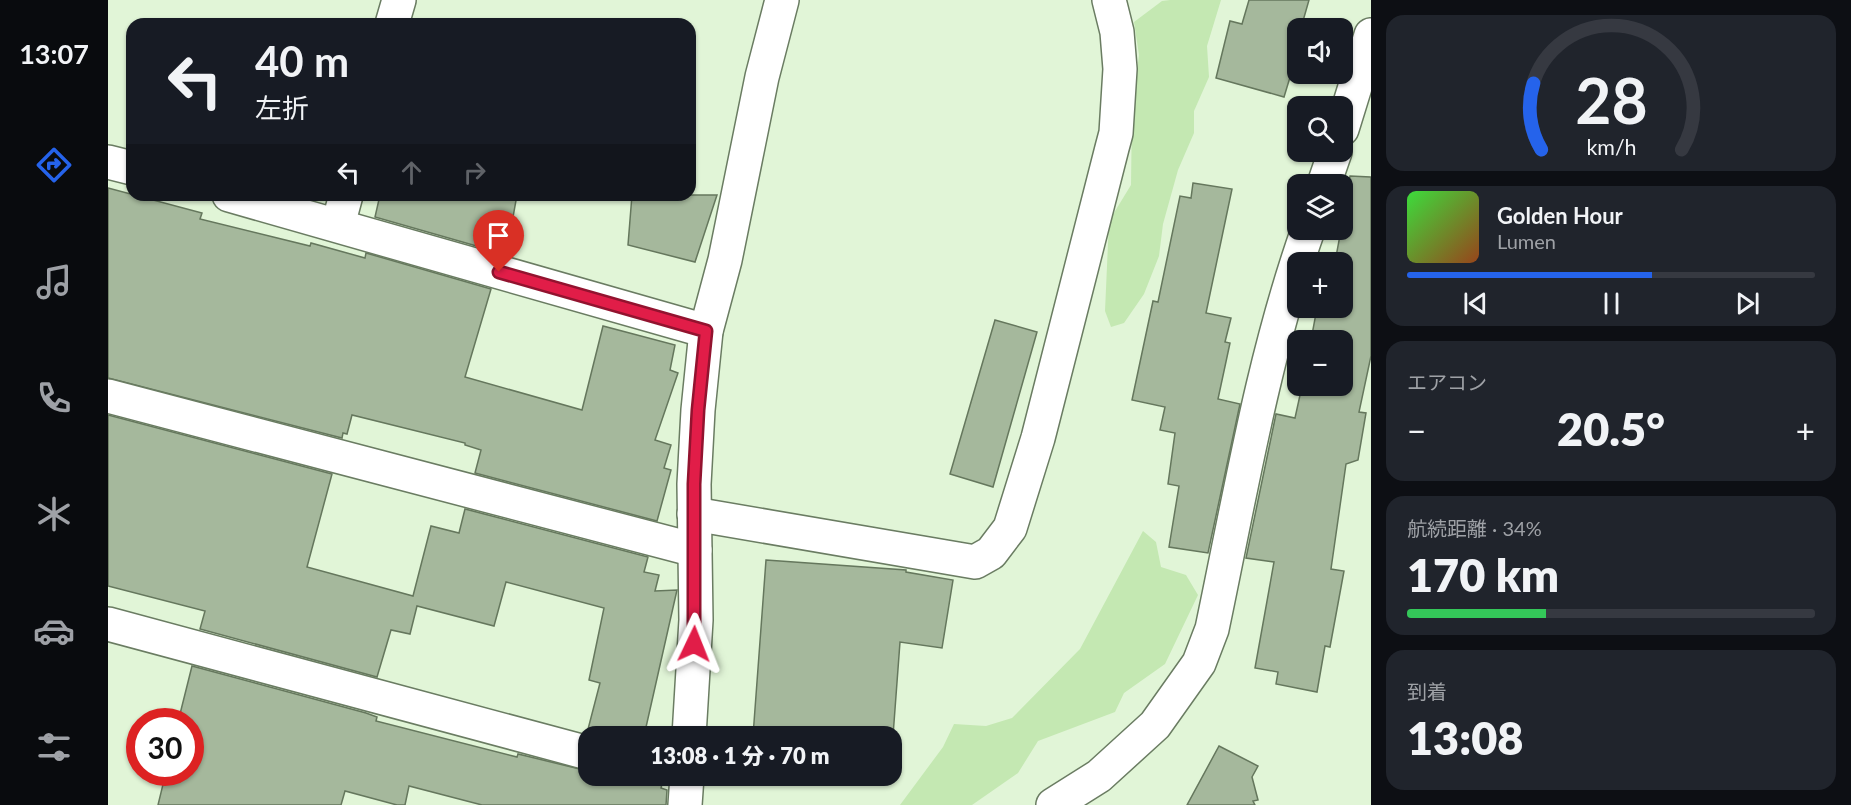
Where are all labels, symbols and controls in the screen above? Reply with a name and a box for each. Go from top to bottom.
map controls [1287,18,1353,396]
button: sound [1287,18,1353,84]
text: 40 m [255,36,349,86]
text: 13:07 [19,37,89,70]
icon: left [156,42,234,120]
text: 28 [1575,62,1647,137]
text: 左折 [255,91,309,124]
button: search [1287,96,1353,162]
text: km/h [1586,134,1636,160]
icon: directions [33,144,75,186]
icon: left [332,156,365,189]
icon: ahead [395,156,428,189]
icon: right [458,156,491,189]
button: layers [1287,174,1353,240]
text: Golden Hour [1497,202,1623,229]
pin [473,210,524,272]
icon: arrive [482,219,515,252]
text: Lumen [1497,229,1556,253]
button: + [1287,252,1353,318]
icon: music [33,261,75,303]
icon: previous [1459,287,1492,320]
icon: pause [1595,287,1628,320]
icon: next [1731,287,1764,320]
button: − [1287,330,1353,396]
text: エアコン [1407,370,1487,394]
icon: phone [33,377,75,419]
text: 20.5° [1557,402,1665,456]
text: − [1407,410,1426,450]
text: + [1796,410,1815,450]
icon: climate [33,493,75,535]
text: 航続距離 · 34% [1407,516,1542,540]
text: 170 km [1407,548,1559,602]
icon: car [33,610,75,652]
position arrow [662,612,726,676]
text: 到着 [1407,679,1447,703]
speed limit sign: 30 [126,708,204,786]
text: 13:08 [1407,711,1523,765]
icon: filters [33,726,75,768]
text: 13:08 · 1 分 · 70 m [650,742,830,769]

